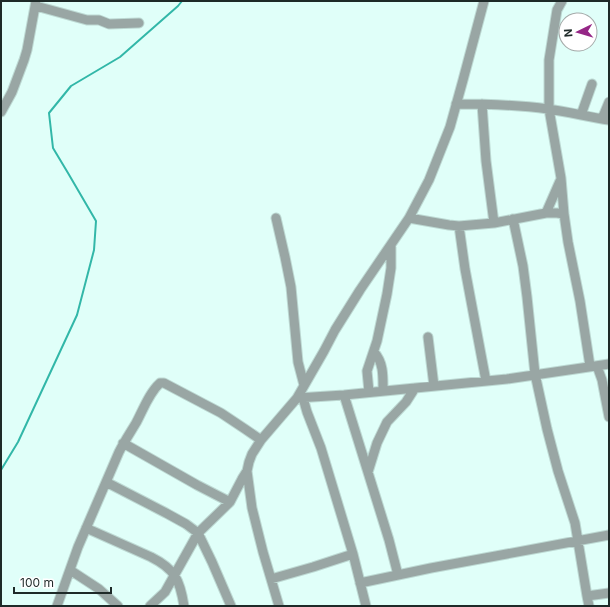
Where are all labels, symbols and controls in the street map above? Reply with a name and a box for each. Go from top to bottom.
north arrow [558,12,598,52]
text: N [561,28,575,38]
scale bar [14,569,111,595]
text: 100 m [20,575,54,590]

